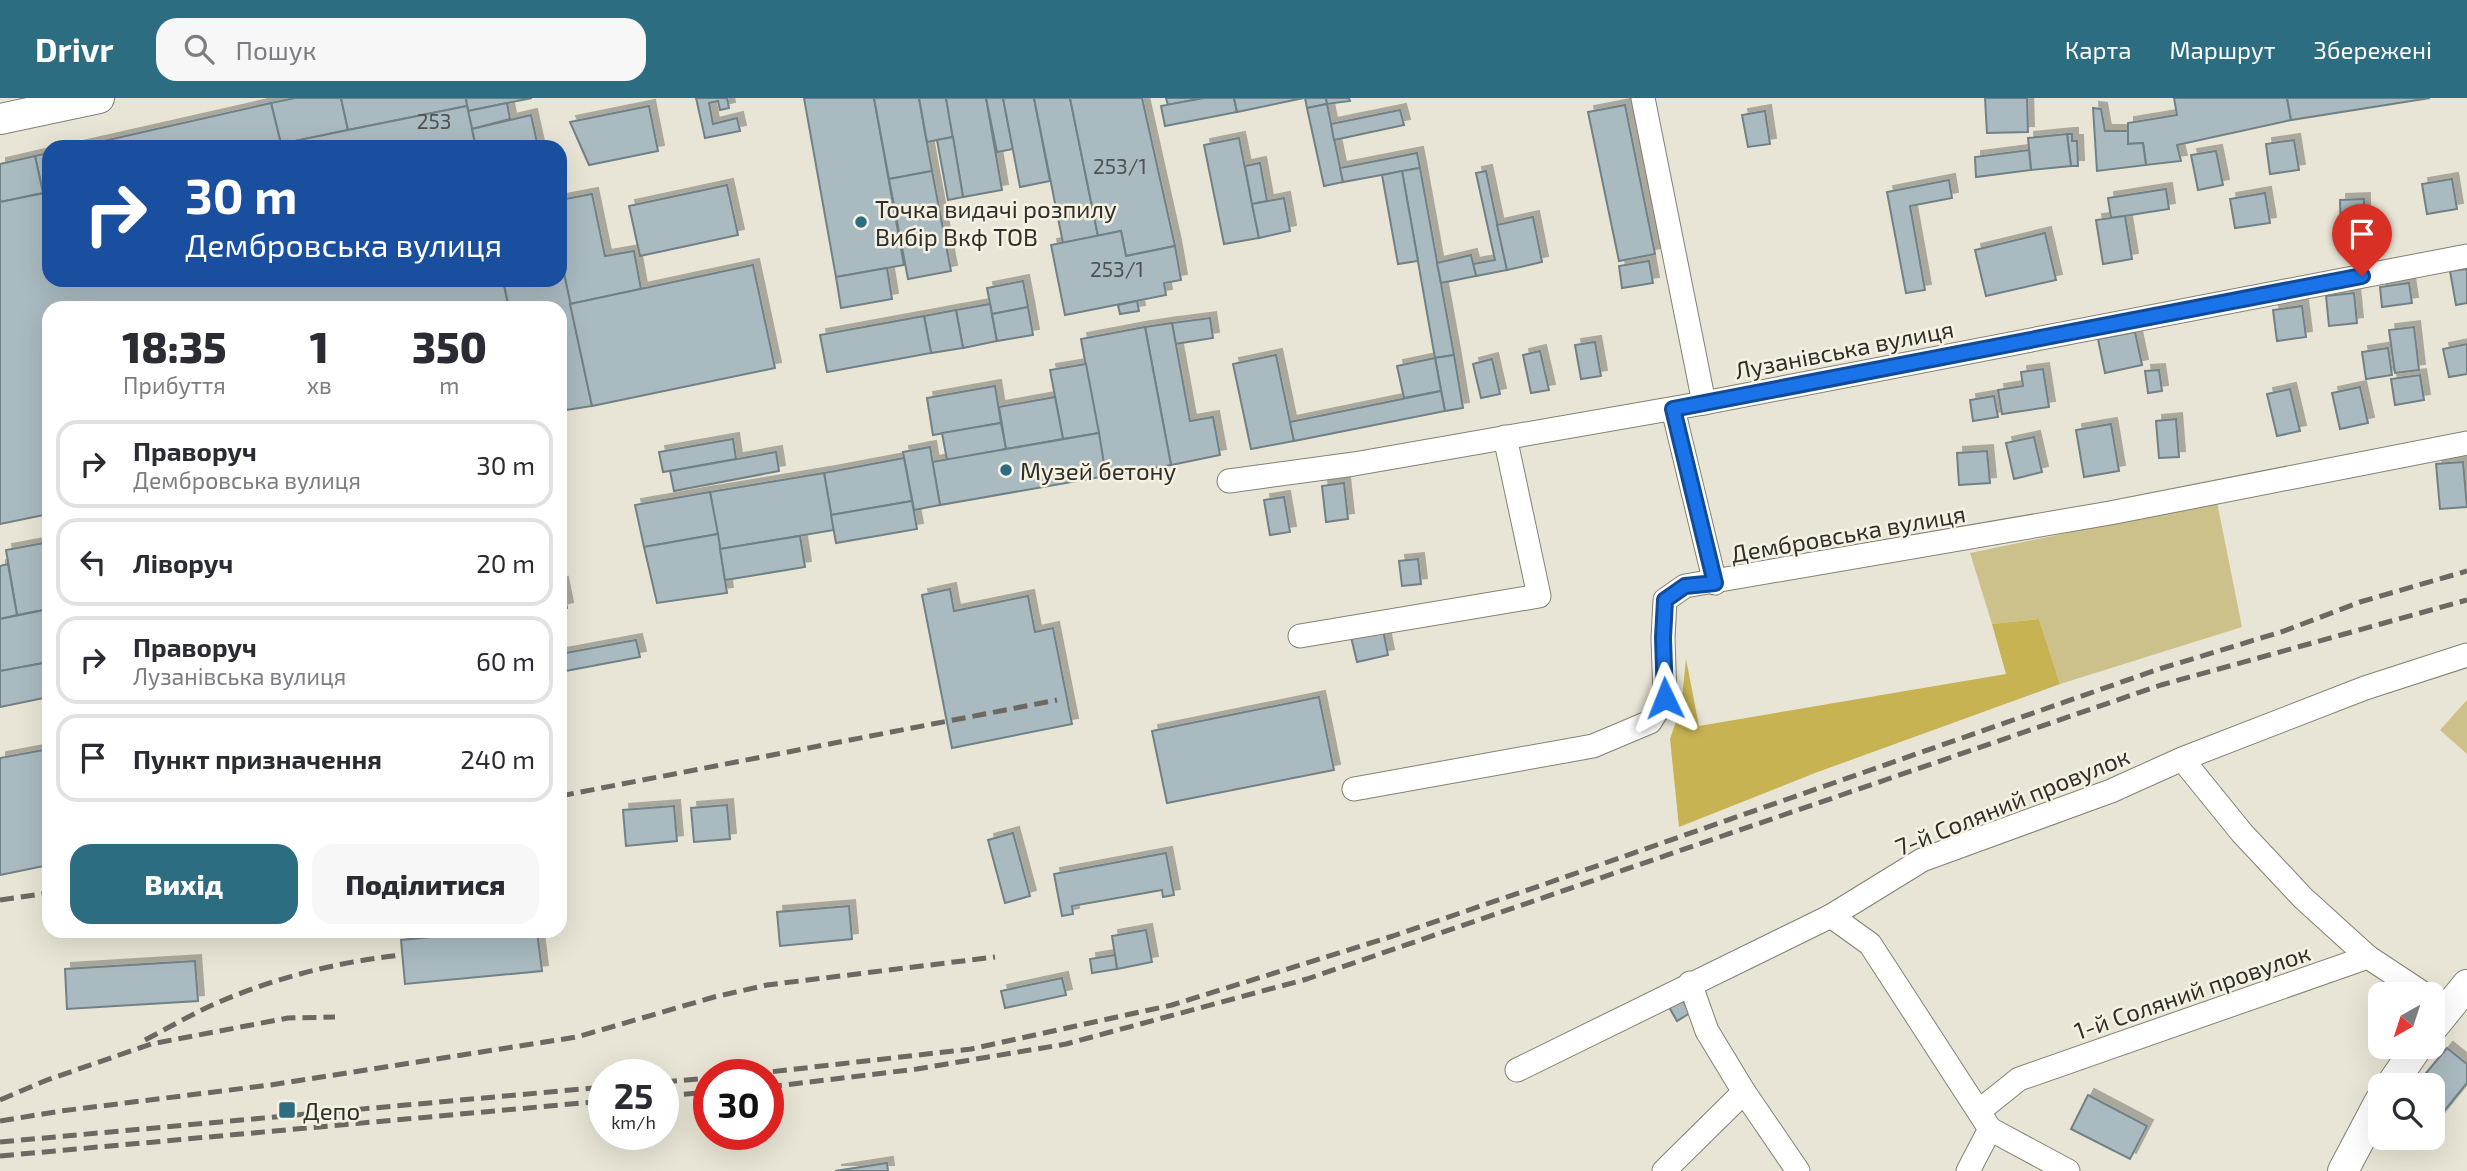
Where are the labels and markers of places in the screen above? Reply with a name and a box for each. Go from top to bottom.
place label: Точка видачі розпилу Вибір Вкф ТОВ [875,194,1117,251]
pin [2332,204,2392,276]
marker: Точка видачі розпилу Вибір Вкф ТОВ [853,214,869,230]
place label: Музей бетону [1020,456,1177,486]
marker: Музей бетону [998,462,1014,478]
place label: Депо [303,1096,360,1125]
marker: Депо [277,1100,297,1120]

